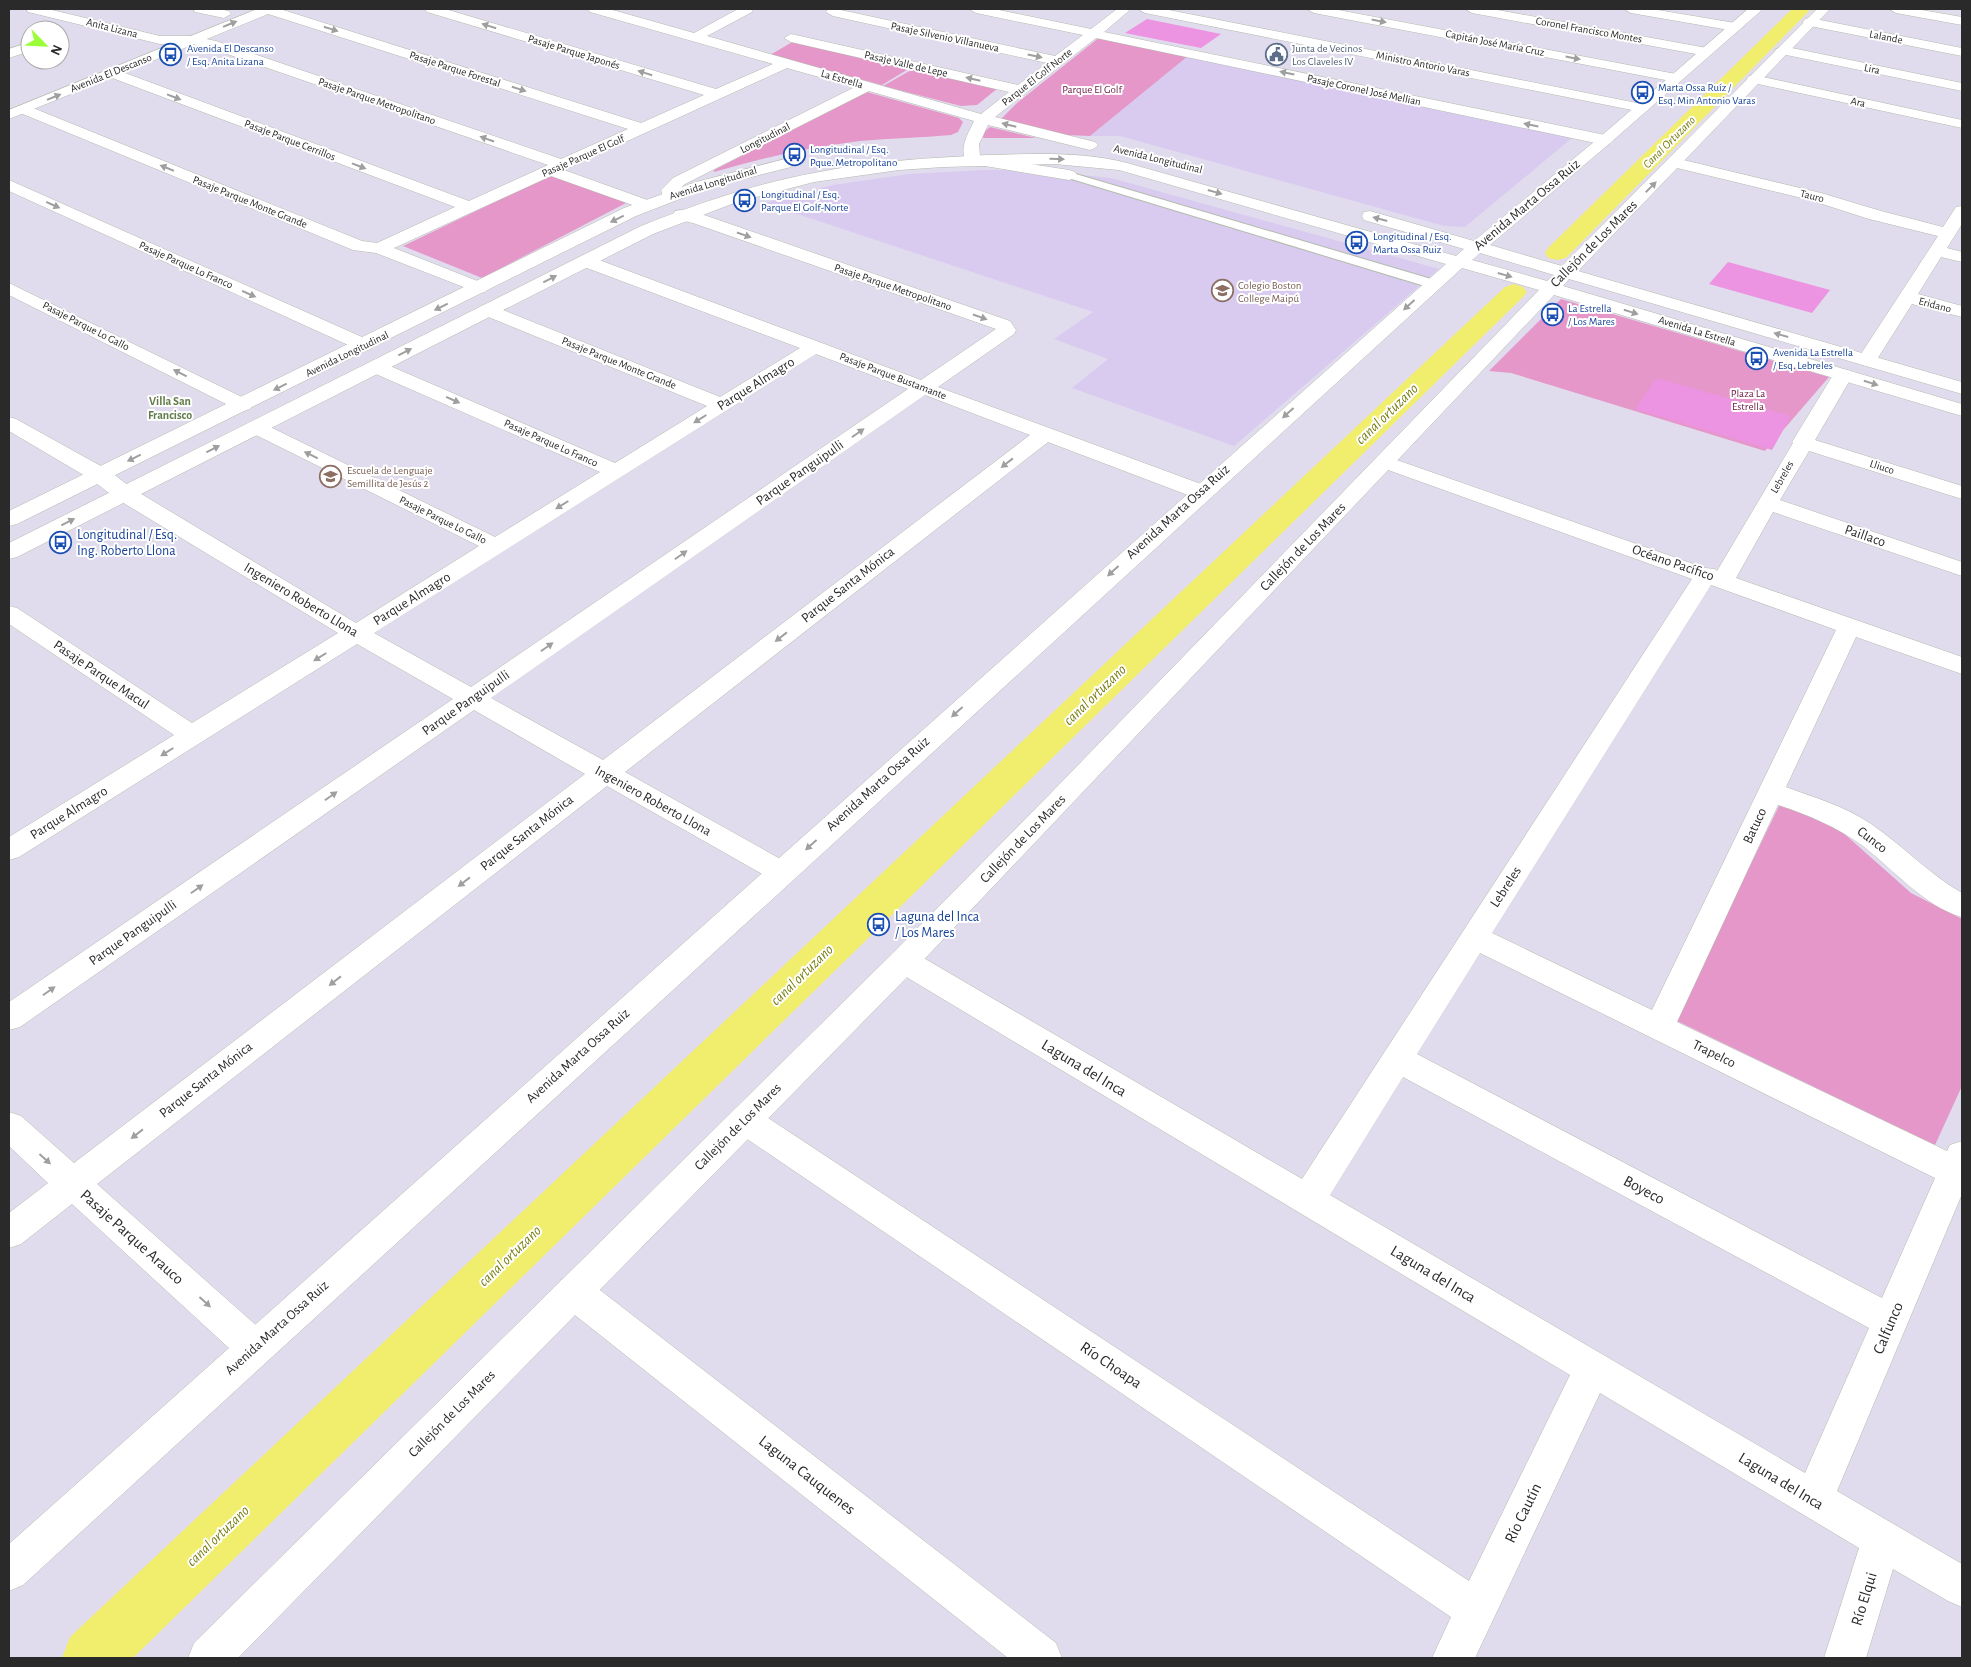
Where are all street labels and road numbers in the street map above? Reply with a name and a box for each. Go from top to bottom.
street label: Coronel Francisco Montes [1535,15,1643,45]
street label: Anita Lizana [85,16,139,40]
street label: Pasaje Silvenio Villanueva [890,20,1000,54]
street label: Capitán José María Cruz [1445,28,1546,58]
street label: Lalande [1868,28,1904,46]
street label: Pasaje Parque Japonés [527,33,621,71]
street label: Parque El Golf Norte [1000,46,1074,108]
street label: Pasaje Parque Forestal [408,49,502,89]
street label: Pasaje Valle de Lepe [863,49,949,79]
street label: Ministro Antorio Varas [1375,50,1471,78]
street label: Avenida El Descanso [69,52,153,94]
street label: Lira [1863,62,1881,76]
street label: La Estrella [820,68,864,90]
street label: Pasaje Coronel José Mellian [1306,73,1422,107]
street label: Pasaje Parque Metropolitano [317,76,437,126]
street label: Ara [1850,95,1866,109]
street label: Pasaje Parque Cerrillos [243,118,337,162]
street label: Longitudinal [738,121,792,155]
street label: Pasaje Parque El Golf [540,133,627,179]
street label: Avenida Longitudinal [1113,143,1203,175]
street label: Avenida Marta Ossa Ruiz [1471,157,1583,253]
street label: Avenida Longitudinal [668,164,758,202]
street label: Pasaje Parque Monte Grande [191,174,309,230]
street label: Tauro [1799,188,1825,204]
street label: Callejón de Los Mares [1548,198,1640,290]
street label: Pasaje Parque Lo Franco [138,239,234,291]
street label: Pasaje Parque Metropolitano [833,262,953,312]
street label: Eridano [1918,295,1952,315]
street label: Pasaje Parque Lo Gallo [41,299,131,353]
street label: Avenida La Estrella [1657,314,1737,348]
street label: Avenida Longitudinal [304,329,390,379]
street label: Pasaje Parque Monte Grande [560,335,678,391]
street label: Pasaje Parque Bustamante [838,351,948,401]
street label: Parque Almagro [715,355,797,413]
street label: Pasaje Parque Lo Franco [503,417,599,469]
street label: Parque Panguipulli [754,438,846,508]
street label: Lliuco [1868,458,1896,476]
street label: Lebreles [1768,459,1796,495]
street label: Avenida Marta Ossa Ruiz [1124,462,1232,562]
street label: Pasaje Parque Lo Gallo [398,494,488,546]
street label: Callejón de Los Mares [1258,500,1348,594]
street label: Paillaco [1843,522,1887,550]
street label: Océano Pacífico [1630,542,1716,584]
street label: Parque Santa Mónica [799,544,898,626]
street label: Ingeniero Roberto Llona [242,560,361,640]
street label: Parque Almagro [371,570,453,628]
street label: Pasaje Parque Macul [51,638,151,712]
street label: Parque Panguipulli [420,668,512,738]
street label: Avenida Marta Ossa Ruiz [824,734,932,834]
street label: Ingeniero Roberto Llona [593,763,714,839]
street label: Parque Almagro [28,784,110,842]
street label: Parque Santa Mónica [478,792,577,874]
street label: Callejón de Los Mares [978,792,1068,886]
street label: Batuco [1741,806,1769,846]
street label: Cunco [1854,824,1890,856]
street label: Lebreles [1488,864,1524,910]
street label: Parque Panguipulli [87,898,179,968]
street label: Avenida Marta Ossa Ruiz [524,1006,632,1106]
street label: Laguna del Inca [1039,1036,1129,1100]
street label: Trapelco [1690,1038,1738,1070]
street label: Parque Santa Mónica [157,1039,256,1121]
street label: Callejón de Los Mares [692,1081,784,1173]
street label: Boyeco [1620,1173,1667,1208]
street label: Pasaje Parque Arauco [77,1187,187,1288]
street label: Laguna del Inca [1388,1242,1478,1306]
street label: Avenida Marta Ossa Ruiz [223,1278,331,1378]
street label: Calfunco [1870,1300,1906,1356]
street label: Río Choapa [1077,1339,1145,1391]
street label: Callejón de Los Mares [406,1368,498,1460]
street label: Laguna Cauquenes [756,1433,858,1517]
street label: Laguna del Inca [1736,1449,1826,1513]
street label: Río Cautín [1502,1481,1544,1545]
street label: Río Elqui [1848,1570,1880,1628]

